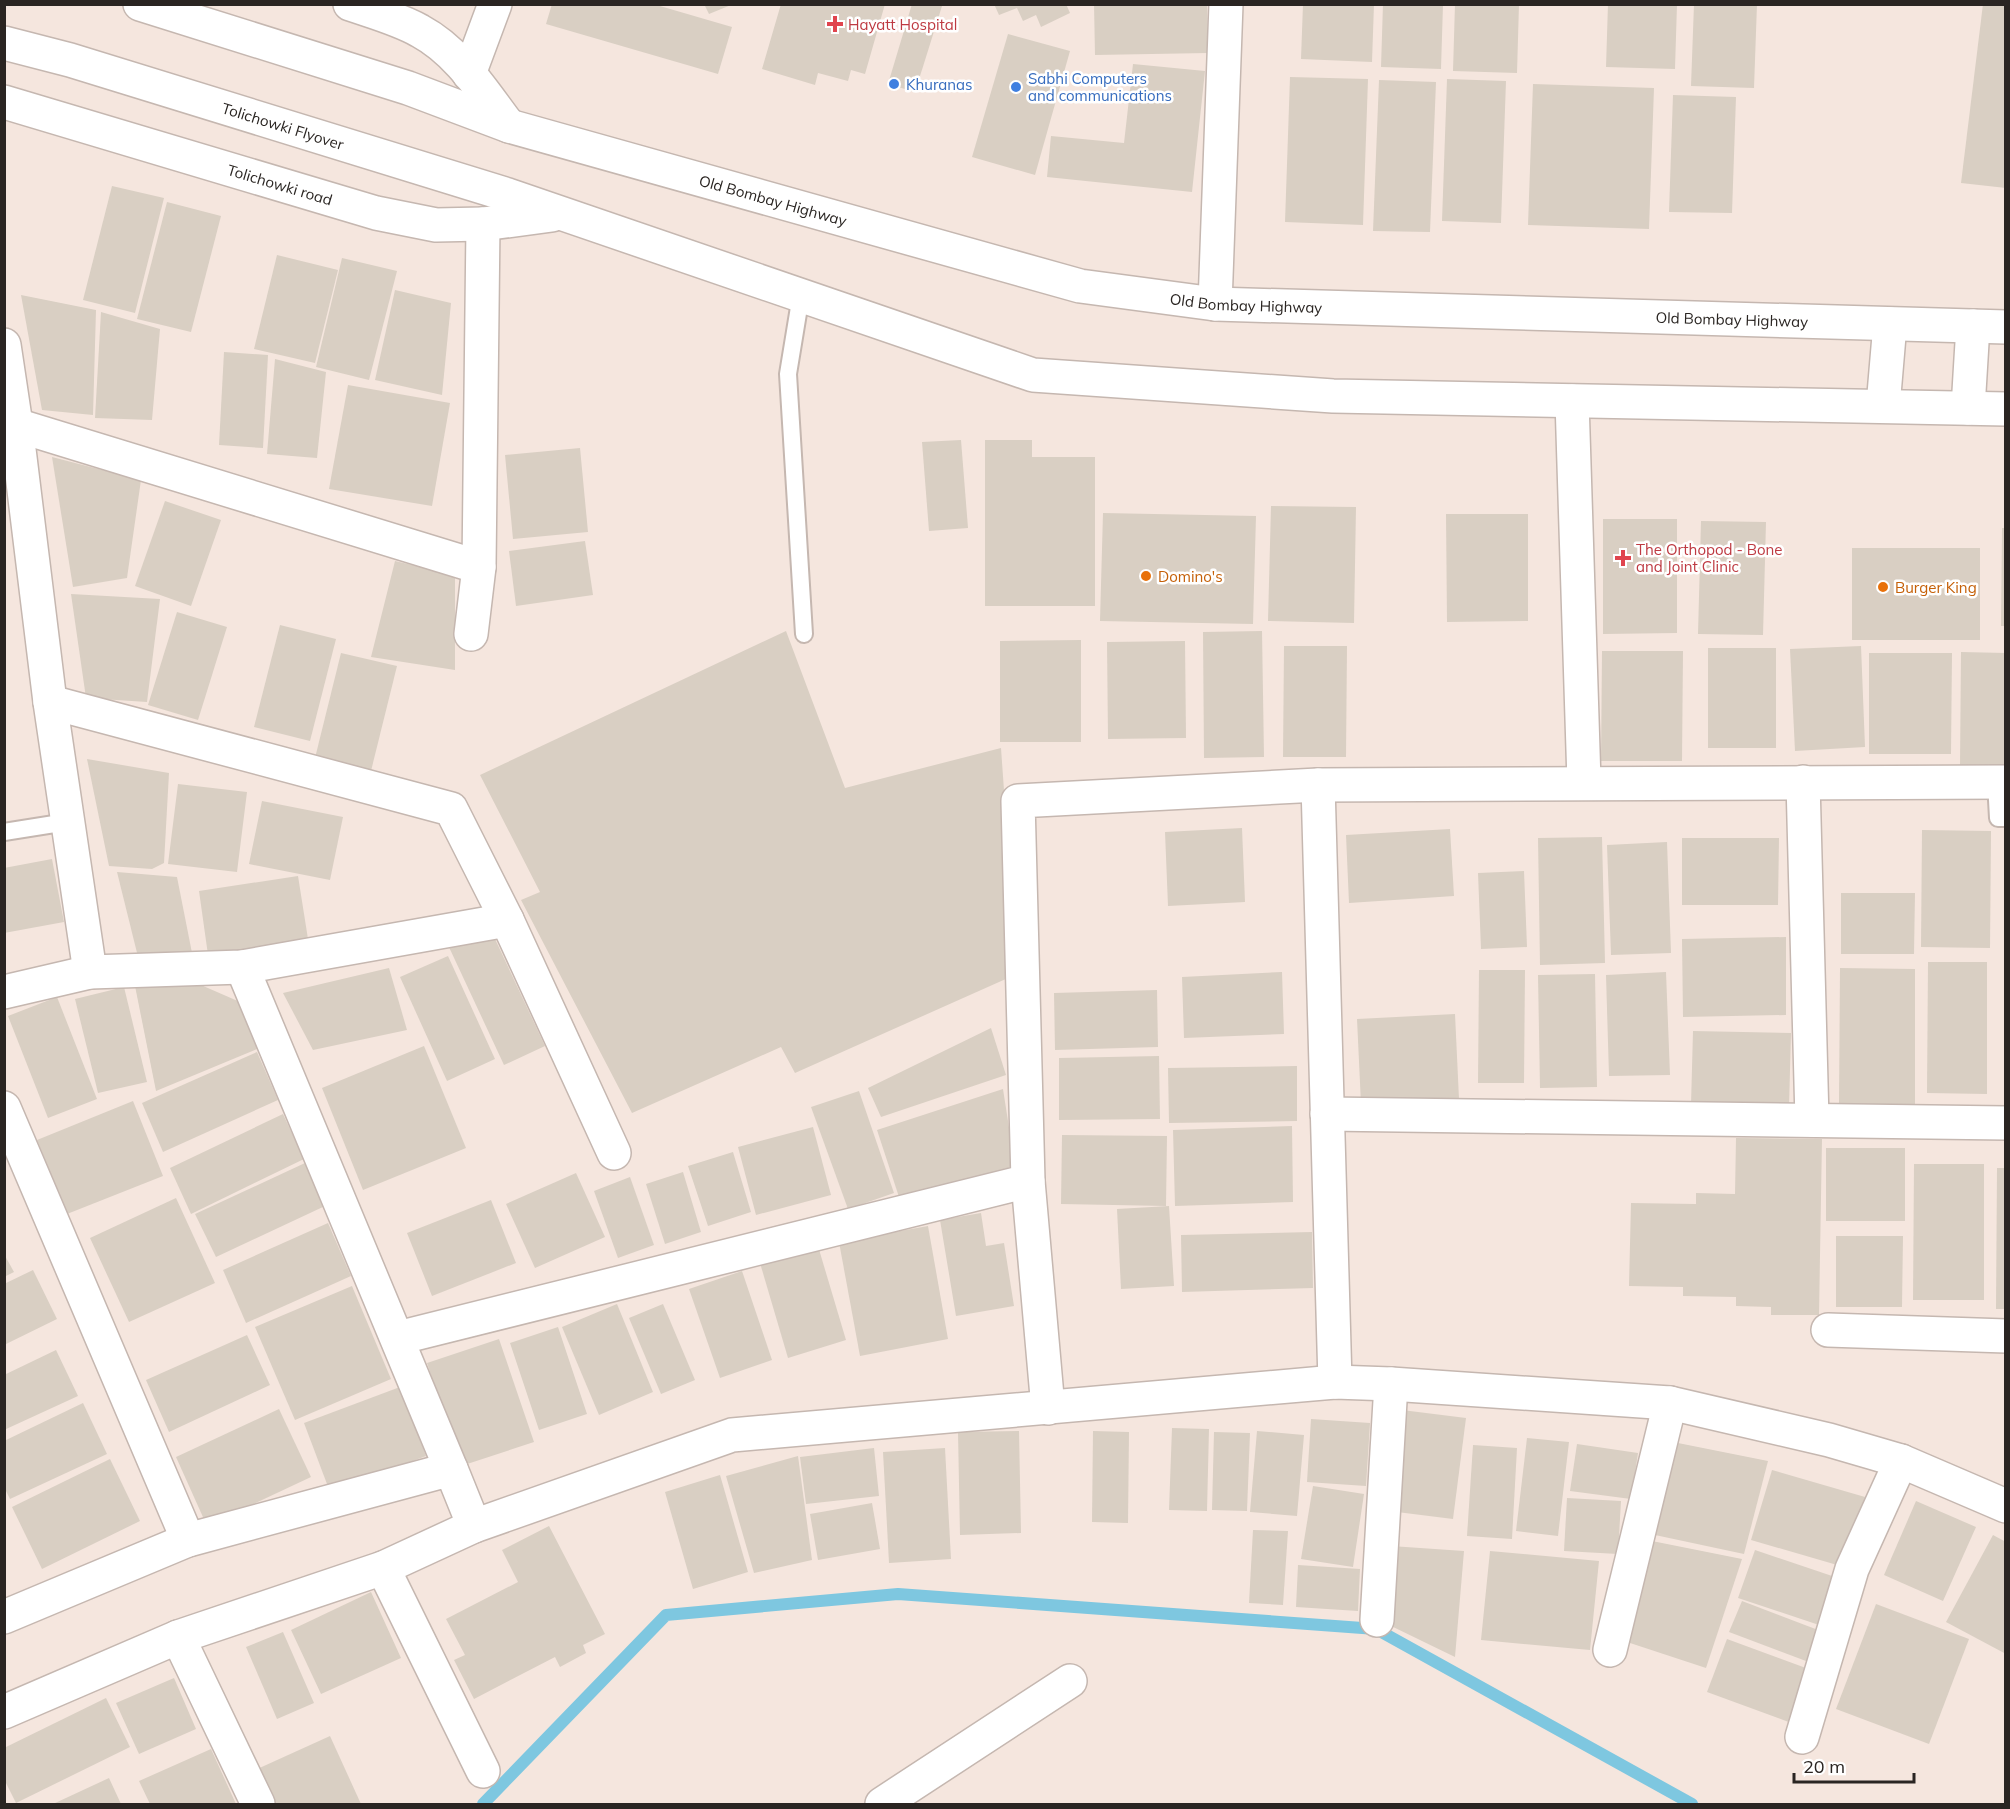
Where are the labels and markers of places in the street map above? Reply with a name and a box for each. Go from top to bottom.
marker: Hayatt Hospital [826,15,844,33]
place label: Hayatt Hospital [848,15,957,34]
place label: Sabhi Computers and communications [1028,69,1172,105]
place label: Khuranas [906,75,973,94]
marker: Khuranas [887,77,901,91]
marker: Sabhi Computers and communications [1009,80,1023,94]
place label: The Orthopod - Bone and Joint Clinic [1636,540,1782,576]
marker: The Orthopod - Bone and Joint Clinic [1614,549,1632,567]
place label: Domino's [1158,567,1223,586]
marker: Domino's [1139,569,1153,583]
place label: Burger King [1895,578,1977,597]
marker: Burger King [1876,580,1890,594]

